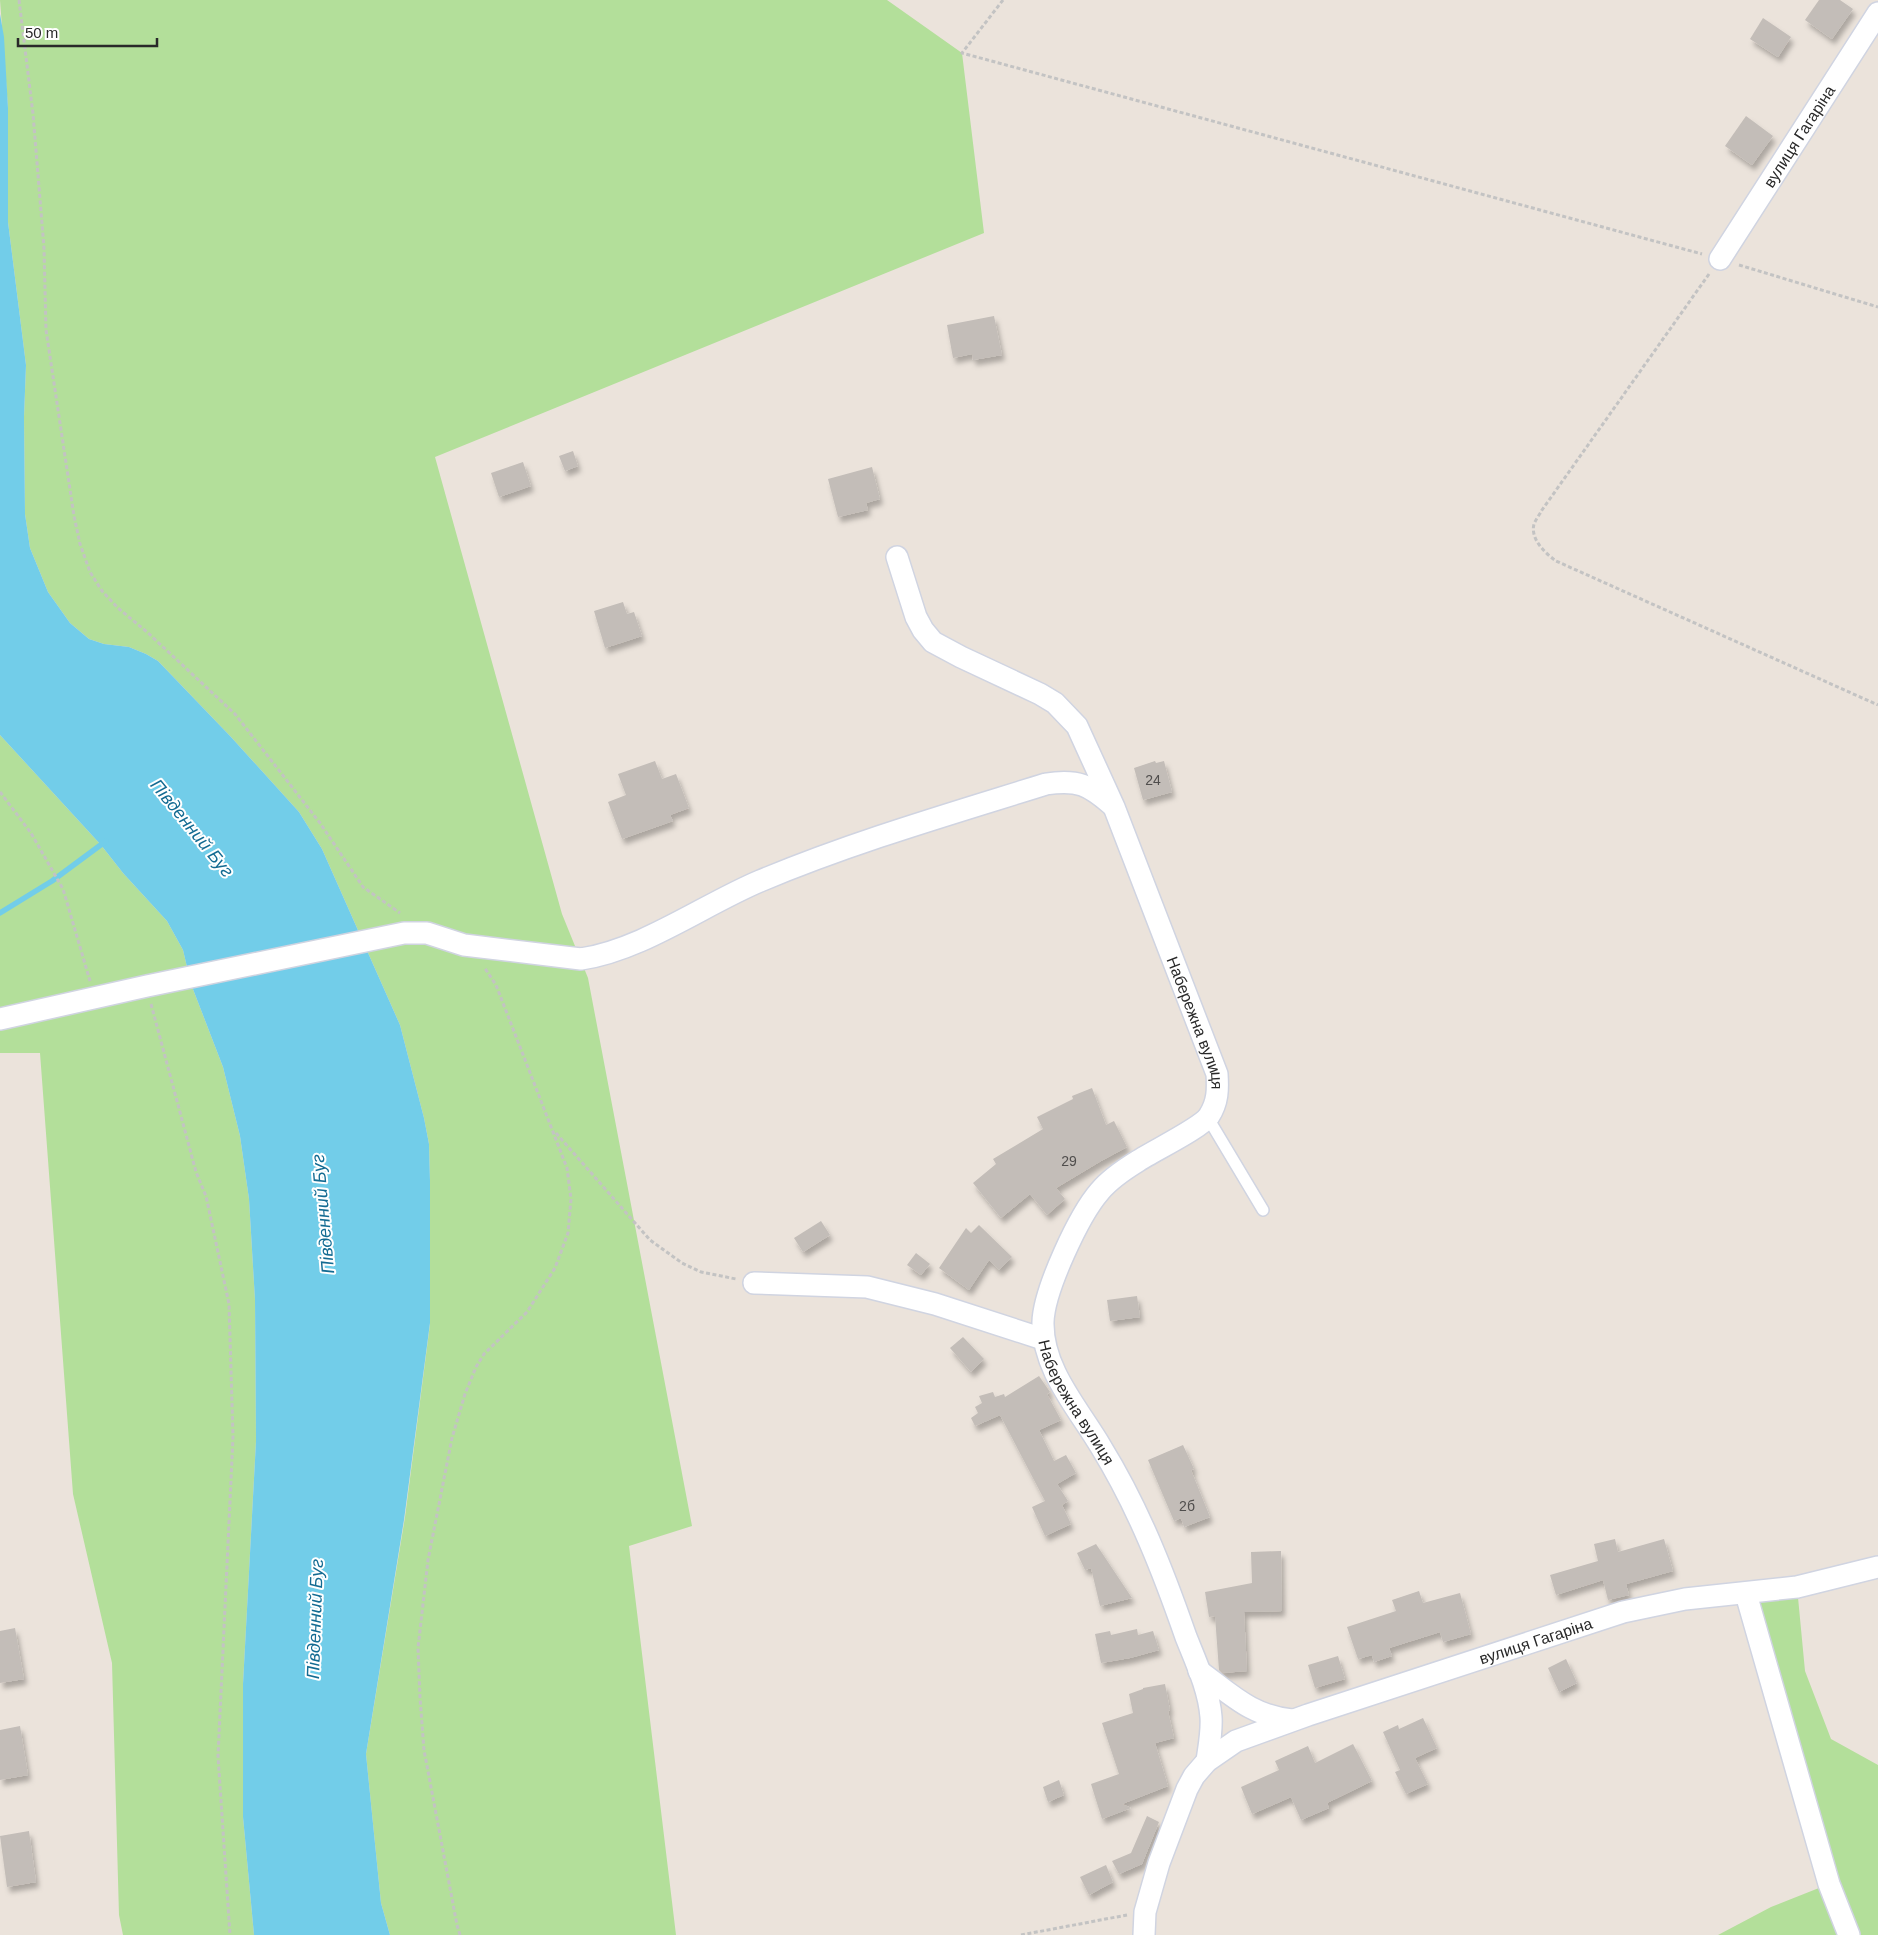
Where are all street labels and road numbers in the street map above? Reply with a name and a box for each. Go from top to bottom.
street label: вулиця Гагаріна [1760,82,1838,190]
street label: Набережна вулиця [1164,954,1226,1090]
street label: Набережна вулиця [1036,1338,1118,1467]
street label: вулиця Гагаріна [1477,1614,1594,1667]

